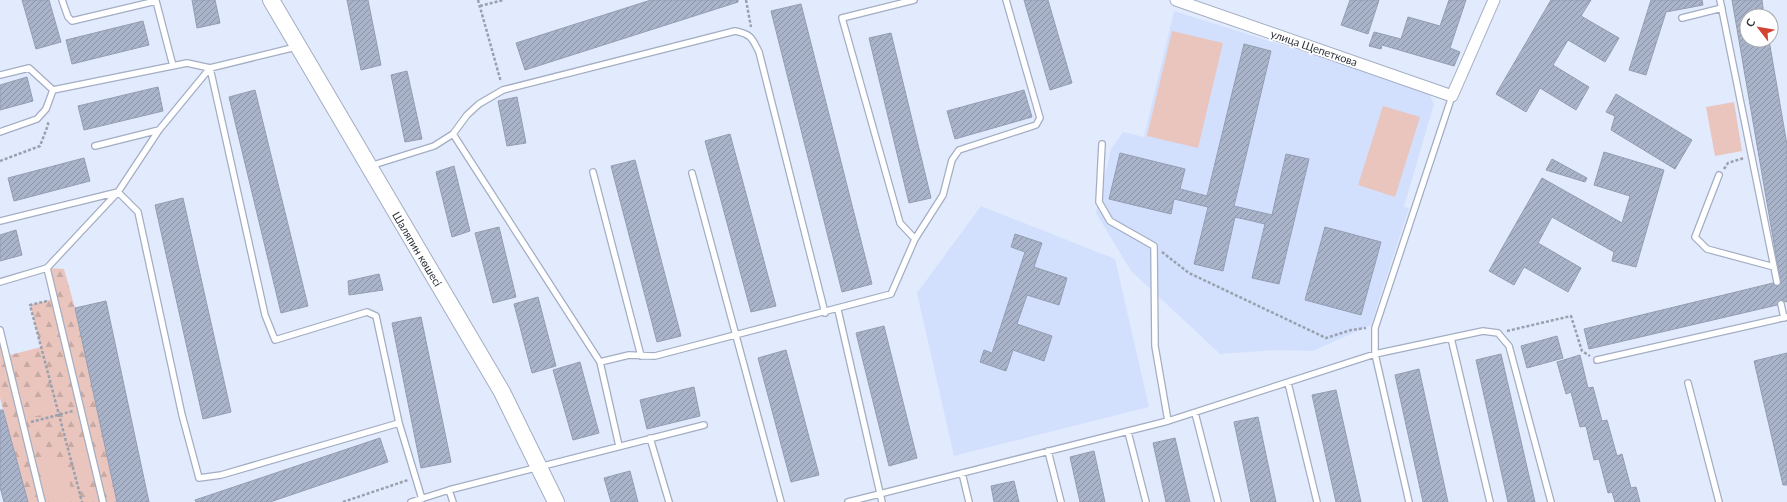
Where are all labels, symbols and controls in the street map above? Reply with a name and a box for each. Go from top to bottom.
north arrow [1739,8,1779,48]
text: С [1743,16,1758,29]
street label: улица Щепеткова [1269,27,1359,68]
street label: Шаляпин көшесі [390,209,445,289]

